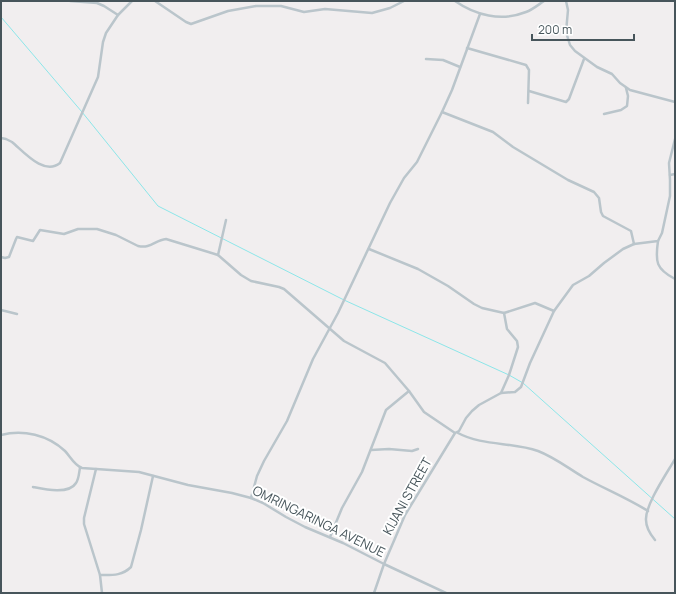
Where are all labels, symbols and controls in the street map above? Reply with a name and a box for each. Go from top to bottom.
scale bar [532,16,634,42]
text: 200 m [538,21,572,38]
street label: KIJANI STREET [378,454,436,538]
street label: OMRINGARINGA AVENUE [250,481,388,561]

